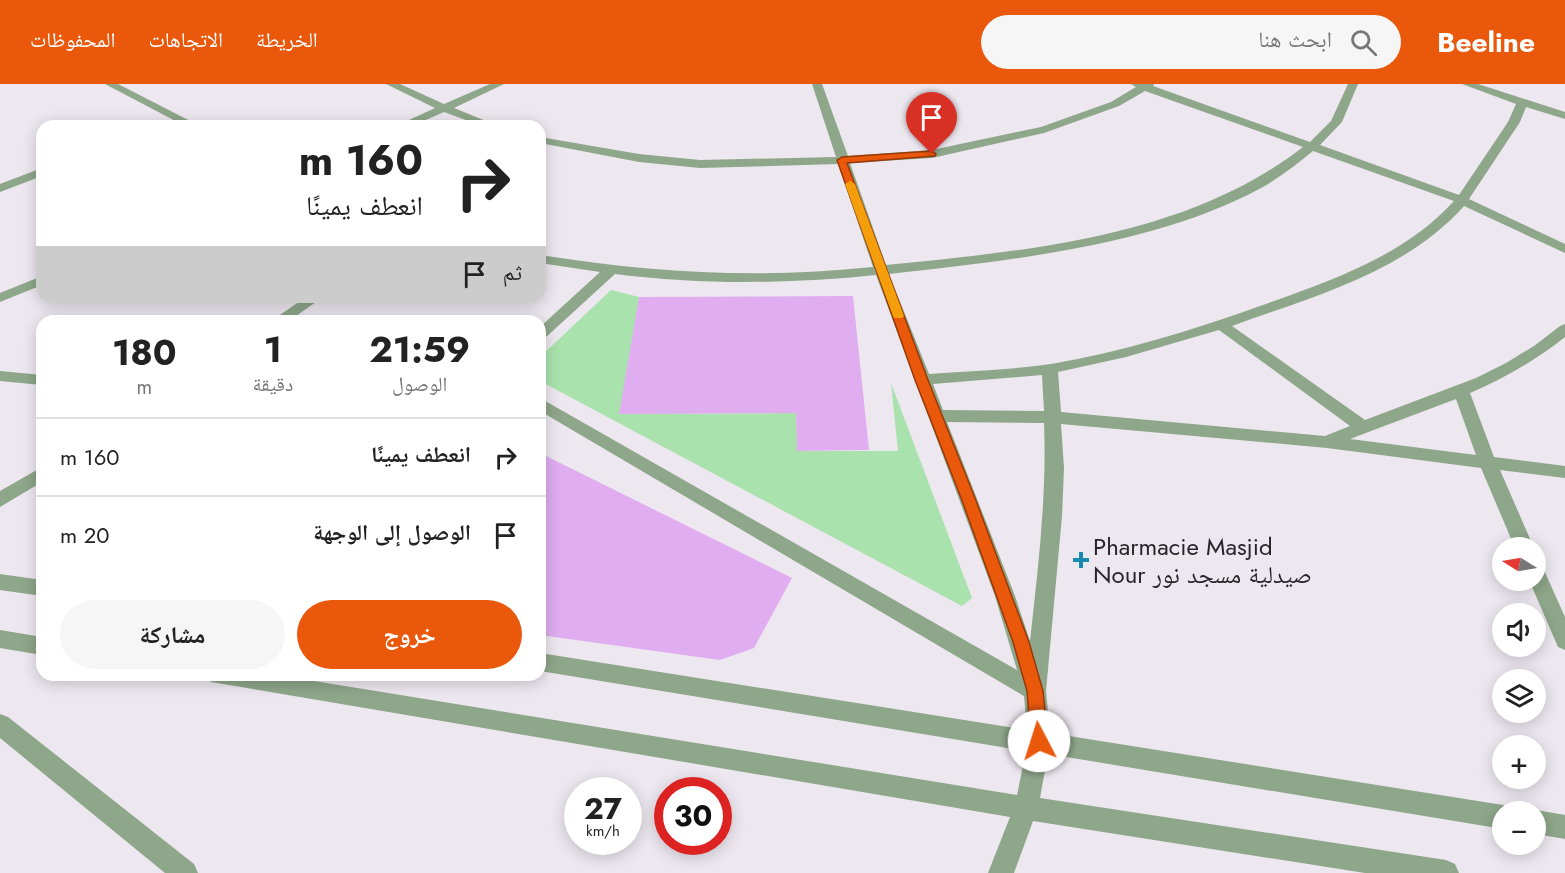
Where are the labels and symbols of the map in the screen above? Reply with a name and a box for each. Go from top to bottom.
pin [906,92,957,154]
place label: Pharmacie Masjid Nour صيدلية مسجد نور [1093,529,1312,592]
north arrow [1492,537,1546,591]
marker: Pharmacie Masjid Nour صيدلية مسجد نور [1074,553,1088,567]
position arrow [1007,709,1071,773]
speed limit sign: 30 [654,777,732,855]

